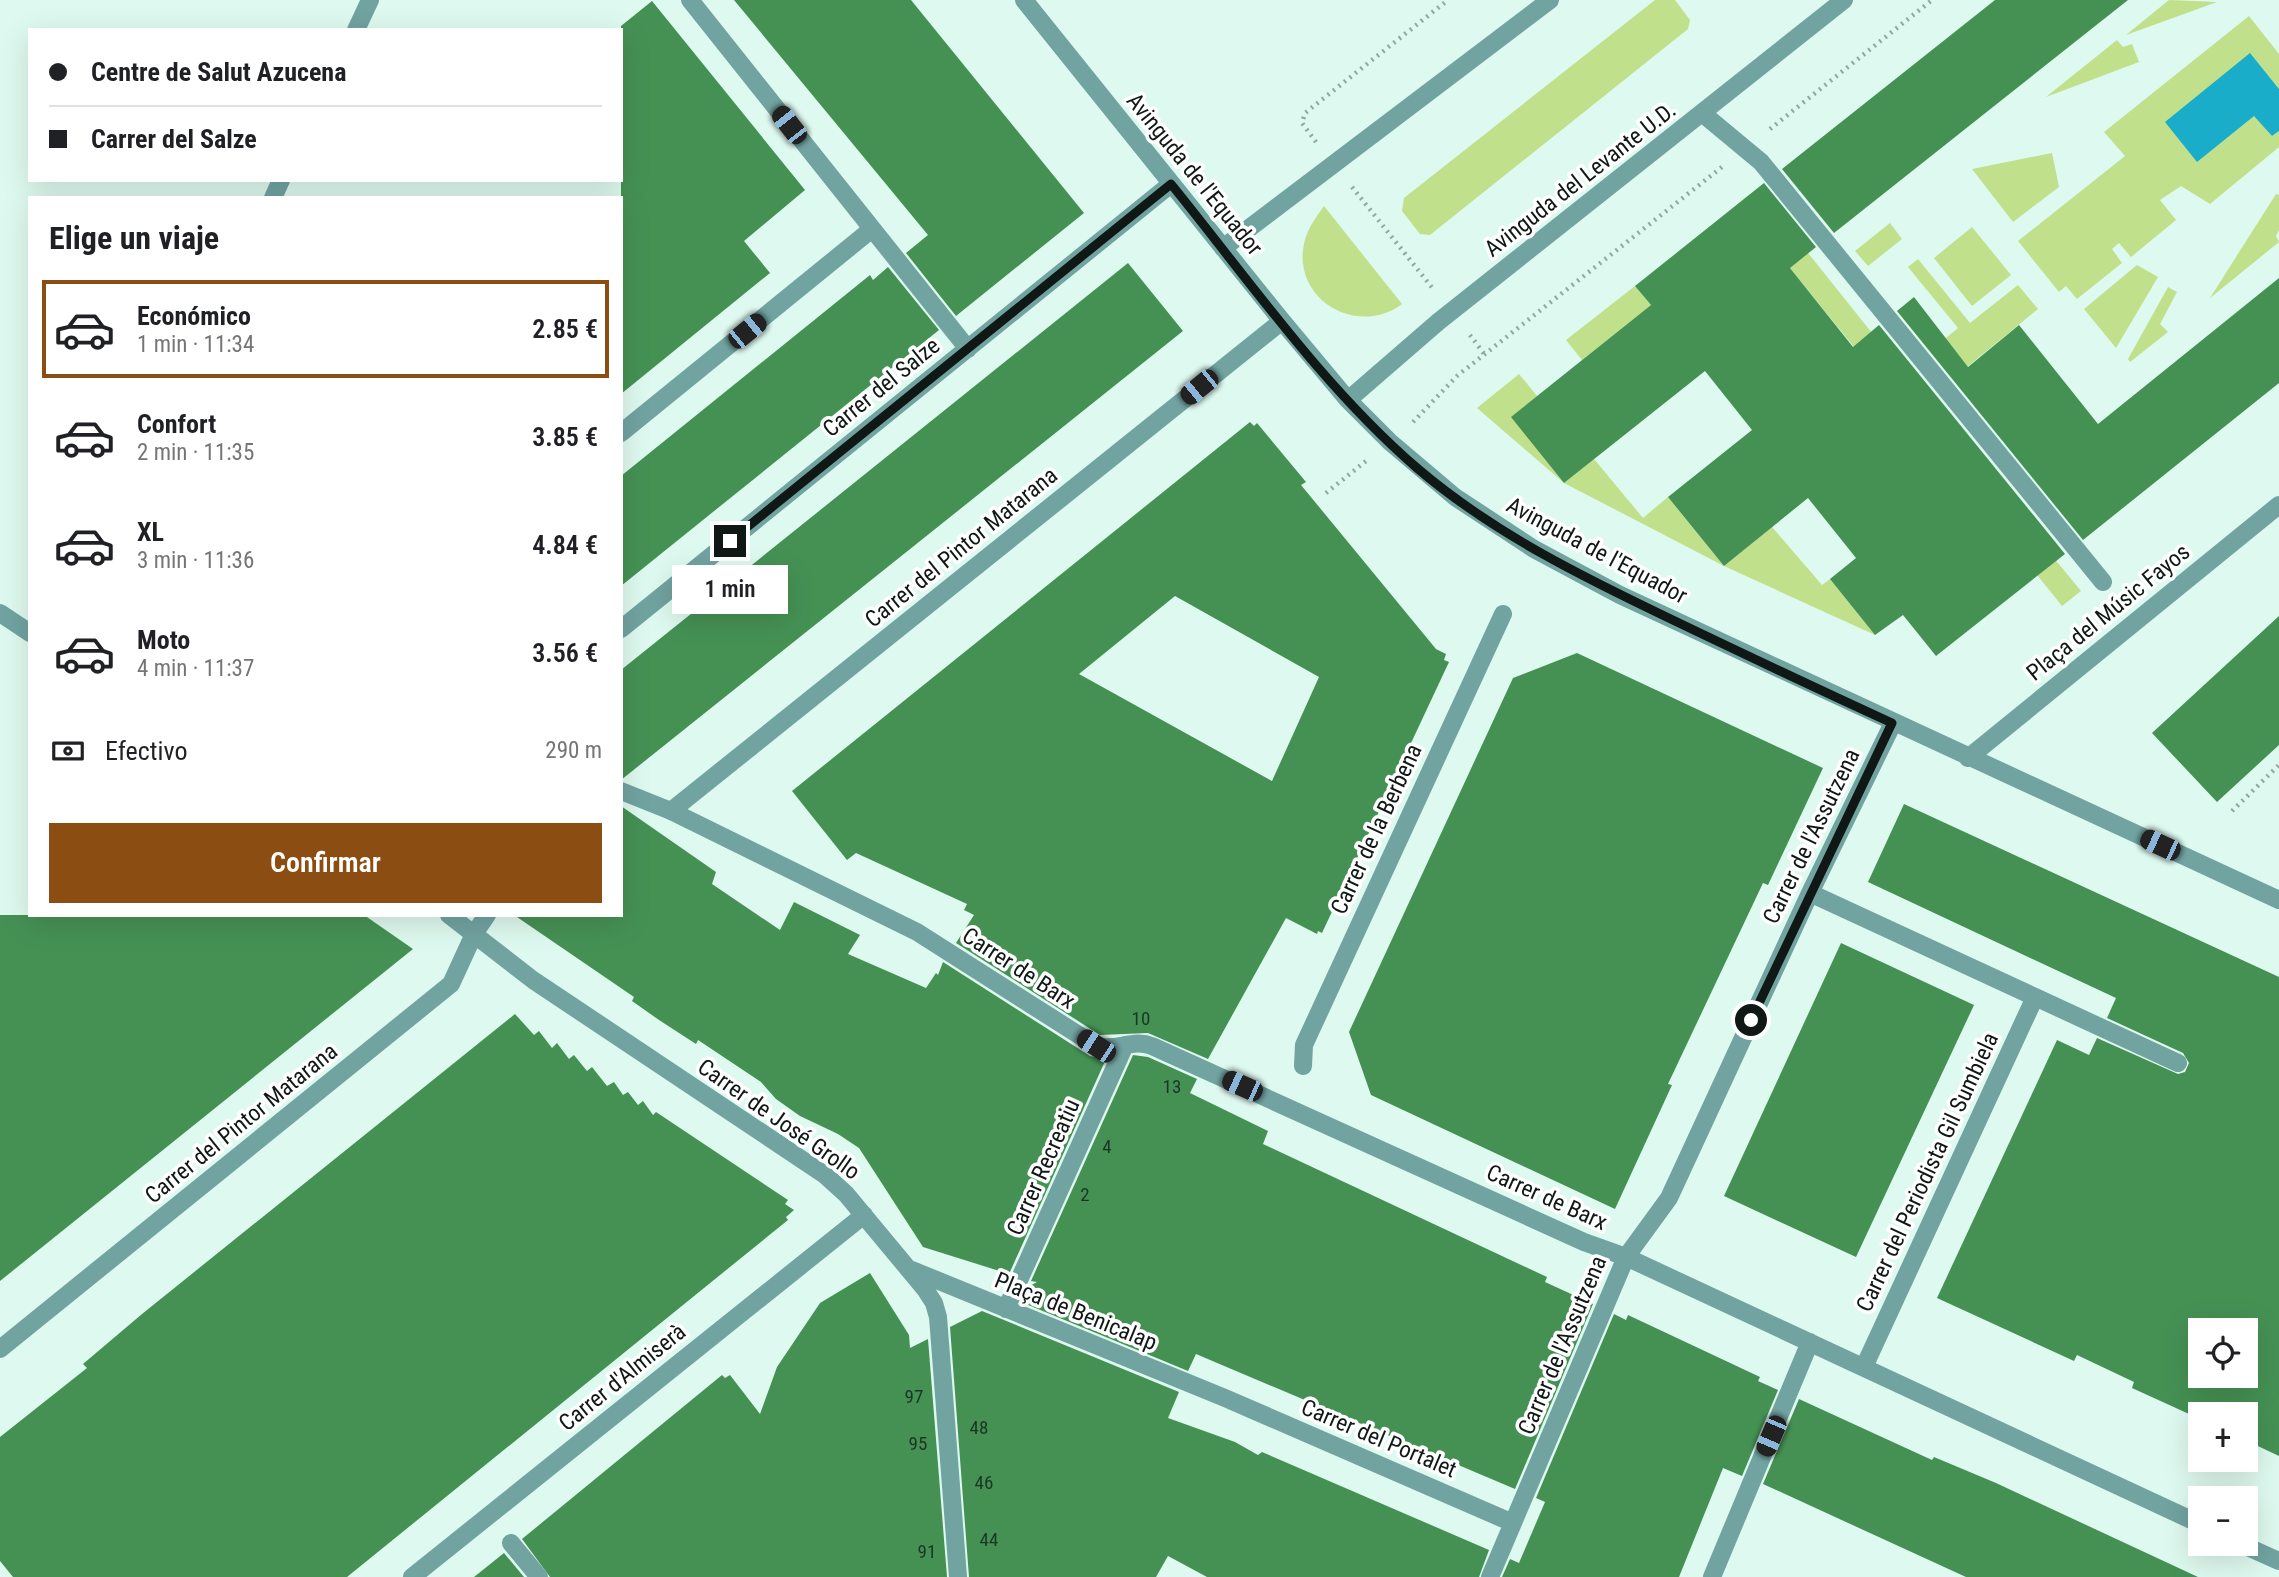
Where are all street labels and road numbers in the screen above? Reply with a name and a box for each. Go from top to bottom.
street label: Avinguda de l'Equador [1121,88,1268,261]
street label: Avinguda del Levante U.D. [1479,96,1681,262]
street label: Carrer del Salze [817,332,945,443]
street label: Carrer del Pintor Matarana [860,462,1063,633]
street label: Avinguda de l'Equador [1502,491,1692,609]
street label: Plaça del Músic Fayos [2021,538,2195,686]
street label: Carrer de la Berbena [1325,740,1428,919]
street label: Carrer de l'Assutzena [1757,744,1866,928]
street label: Carrer de Barx [957,922,1080,1015]
street label: Carrer del Periodista Gil Sumbiela [1851,1028,2004,1316]
street label: Carrer del Pintor Matarana [140,1038,343,1209]
street label: Carrer de José Grollo [692,1053,865,1185]
street label: Carrer Recreatiu [1001,1095,1086,1240]
street label: Carrer de Barx [1482,1159,1611,1236]
street label: Carrer de l'Assutzena [1513,1252,1612,1439]
street label: Plaça de Benicalap [991,1267,1161,1356]
street label: Carrer d'Almiserà [554,1318,691,1437]
street label: Carrer del Portalet [1297,1394,1461,1483]

